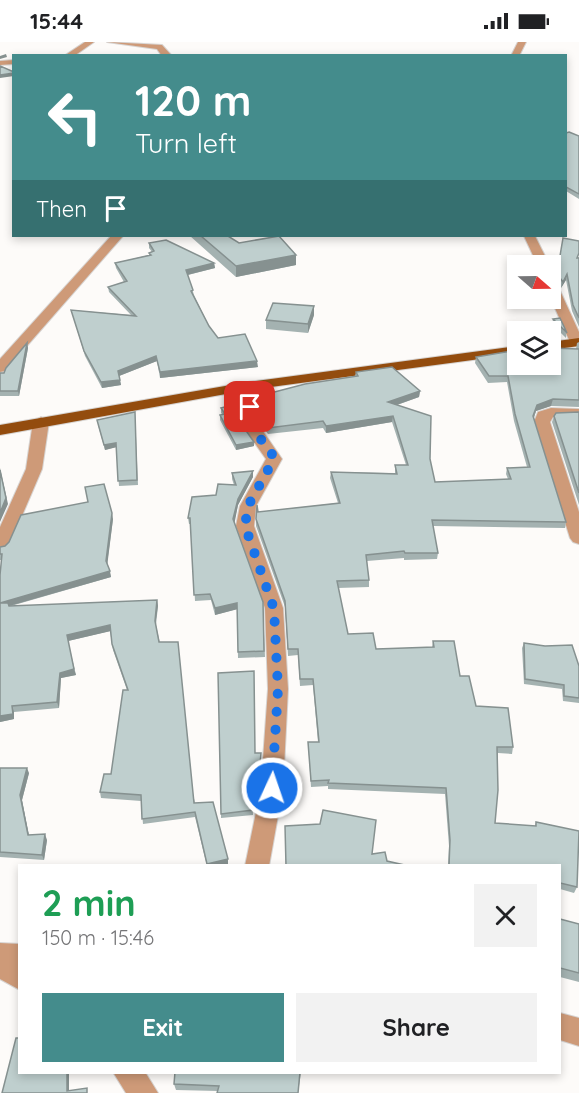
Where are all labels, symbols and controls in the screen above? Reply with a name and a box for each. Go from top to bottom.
text: 15:44 [30,7,83,35]
text: 120 m [135,74,252,127]
icon: left [36,78,114,156]
text: Turn left [135,126,237,160]
icon: arrive [99,192,132,225]
text: Then [36,195,87,223]
north arrow [507,255,561,309]
map controls [507,255,561,375]
button: layers [507,321,561,375]
pin [224,381,275,432]
icon: arrive [233,390,266,423]
position arrow [240,756,304,820]
text: 2 min [42,880,136,925]
button: close [474,884,537,947]
text: 150 m · 15:46 [42,925,154,950]
button: Exit [42,993,284,1062]
button: Share [296,993,537,1062]

